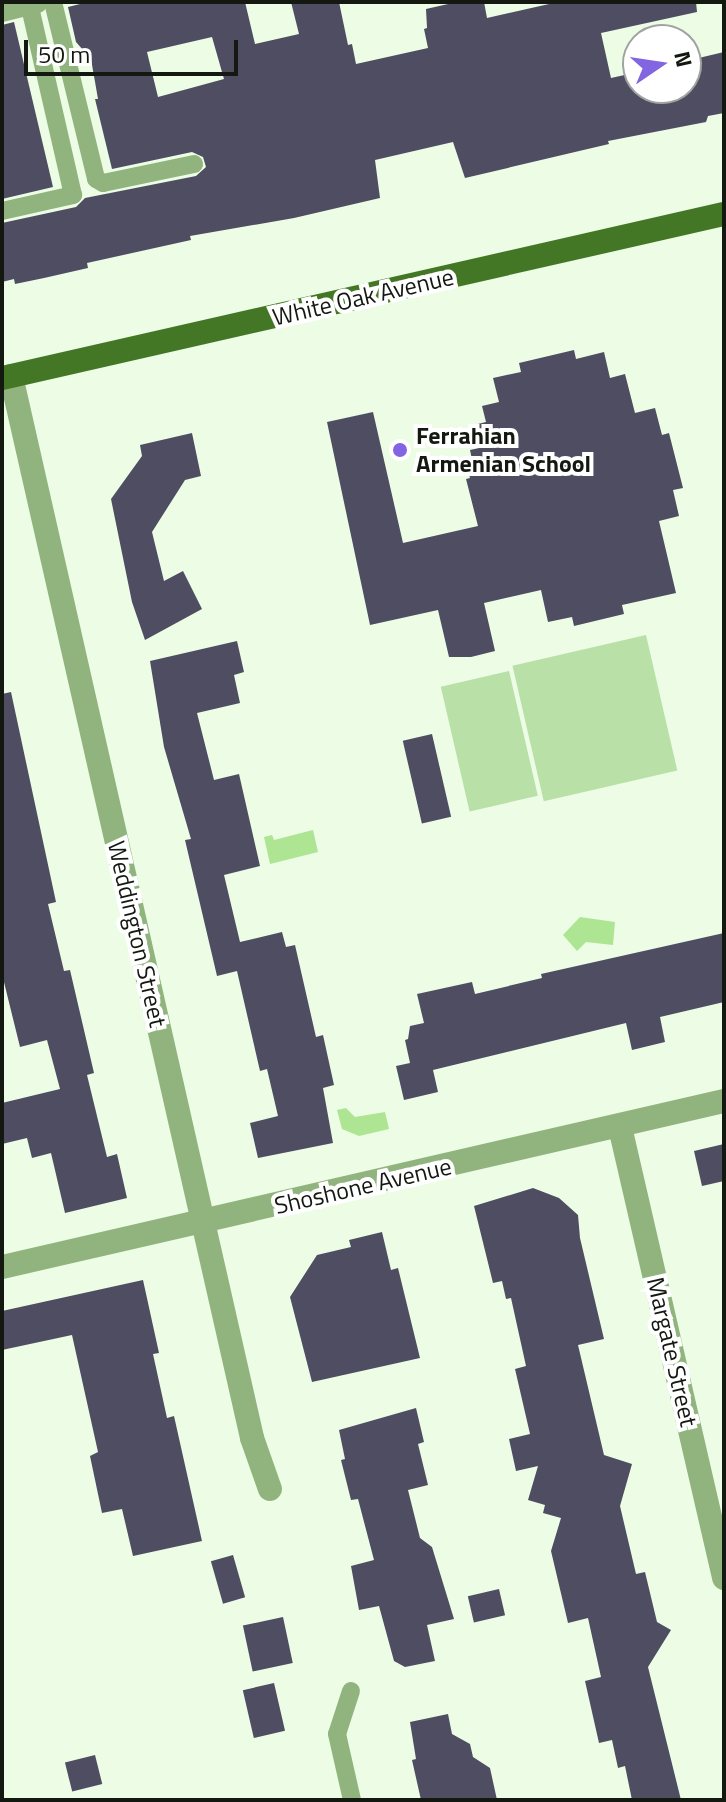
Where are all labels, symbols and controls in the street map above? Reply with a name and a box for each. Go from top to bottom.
scale bar [28,24,242,74]
north arrow [622,24,702,104]
text: 50 m [38,36,90,72]
text: N [665,48,702,70]
street label: White Oak Avenue [270,262,456,332]
place label: Ferrahian Armenian School [416,422,591,478]
marker: Ferrahian Armenian School [391,441,409,459]
street label: Weddington Street [102,838,172,1030]
street label: Shoshone Avenue [272,1152,454,1220]
street label: Margate Street [641,1275,703,1429]

